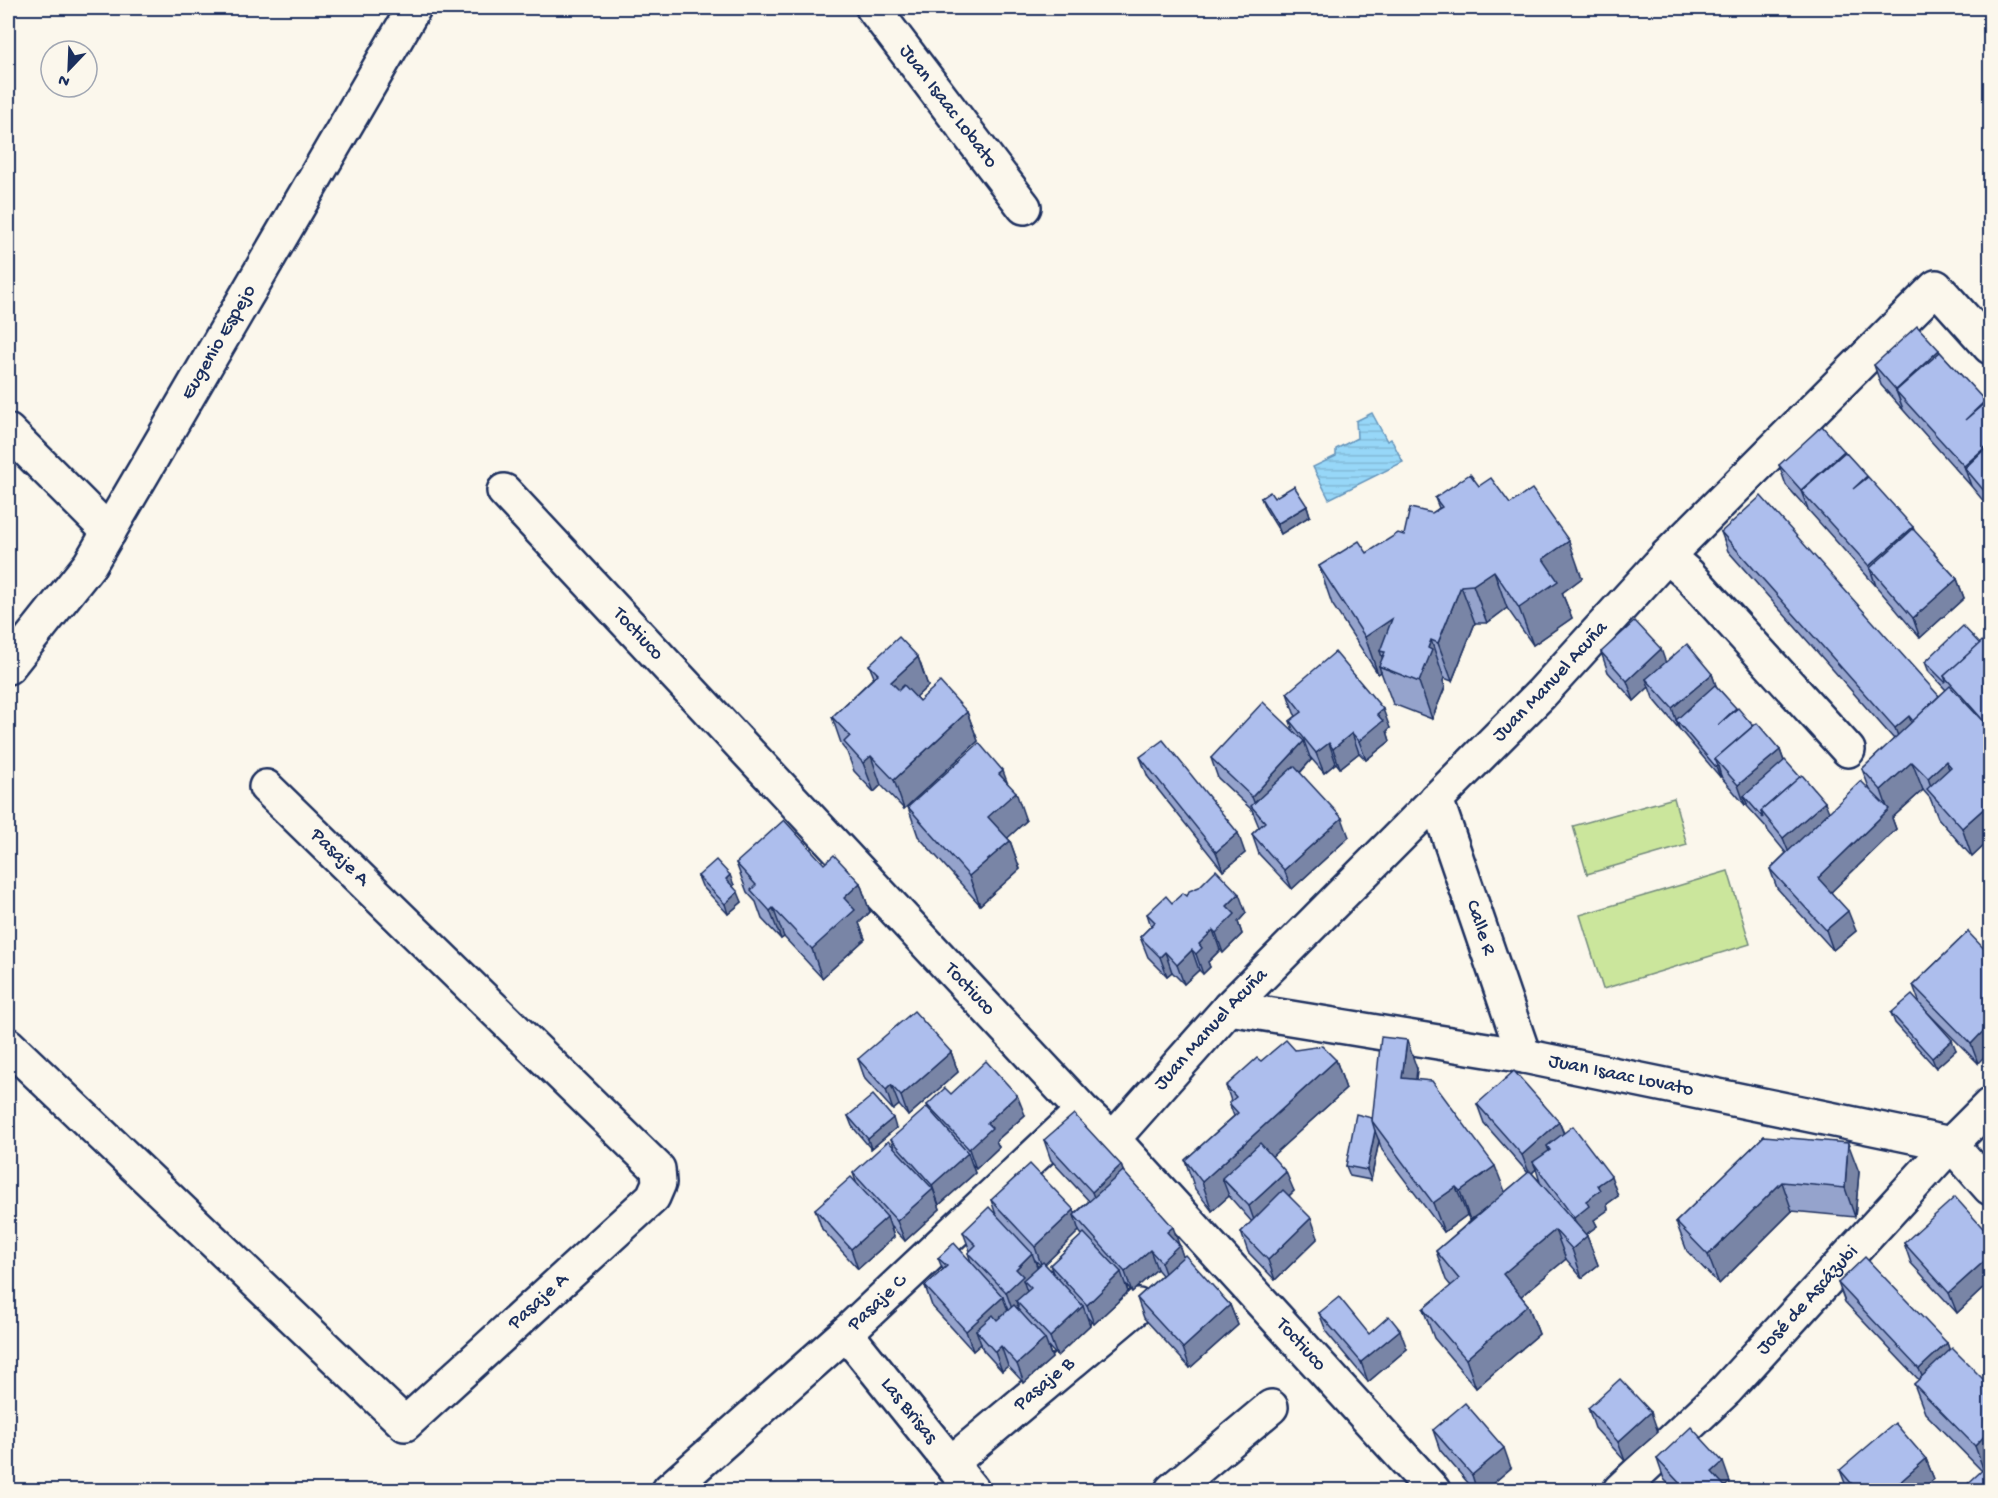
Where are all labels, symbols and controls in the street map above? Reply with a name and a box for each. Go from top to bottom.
north arrow [39,39,99,99]
street label: Juan Isaac Lobato [894,40,1002,173]
text: N [55,69,73,90]
street label: Eugenio Espejo [177,281,261,404]
street label: Toctiuco [607,602,668,665]
street label: Juan Manuel Acuña [1488,616,1614,747]
street label: Pasaje A [304,824,374,893]
street label: Calle R [1460,897,1501,959]
street label: Toctiuco [939,957,1000,1021]
street label: Juan Manuel Acuña [1150,963,1274,1095]
street label: Juan Isaac Lovato [1547,1050,1696,1102]
street label: José de Ascázubi [1752,1241,1864,1360]
street label: Pasaje A [503,1268,574,1336]
street label: Pasaje C [843,1269,913,1337]
street label: Toctiuco [1270,1313,1331,1376]
street label: Pasaje B [1009,1352,1080,1417]
street label: Las Brisas [875,1373,942,1449]

